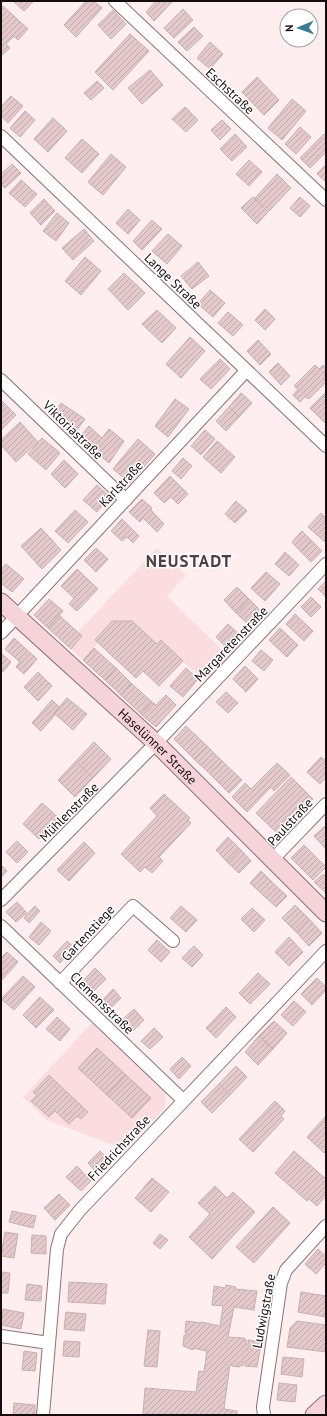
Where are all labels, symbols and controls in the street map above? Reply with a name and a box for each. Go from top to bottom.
north arrow [279,8,319,48]
text: N [282,24,296,32]
street label: Eschstraße [202,64,258,118]
street label: Lange Straße [141,249,205,313]
street label: Viktoriastraße [38,396,107,463]
street label: Karlstraße [95,457,147,511]
district label: NEUSTADT [146,550,232,572]
street label: Margaretenstraße [191,603,271,685]
street label: Haselünner Straße [115,704,201,788]
street label: Mühlenstraße [36,779,102,845]
street label: Paulstraße [264,795,316,849]
street label: Gartenstiege [58,901,118,965]
street label: Clemensstraße [66,968,138,1038]
street label: Friedrichstraße [84,1111,154,1185]
street label: Ludwigstraße [248,1272,280,1350]

